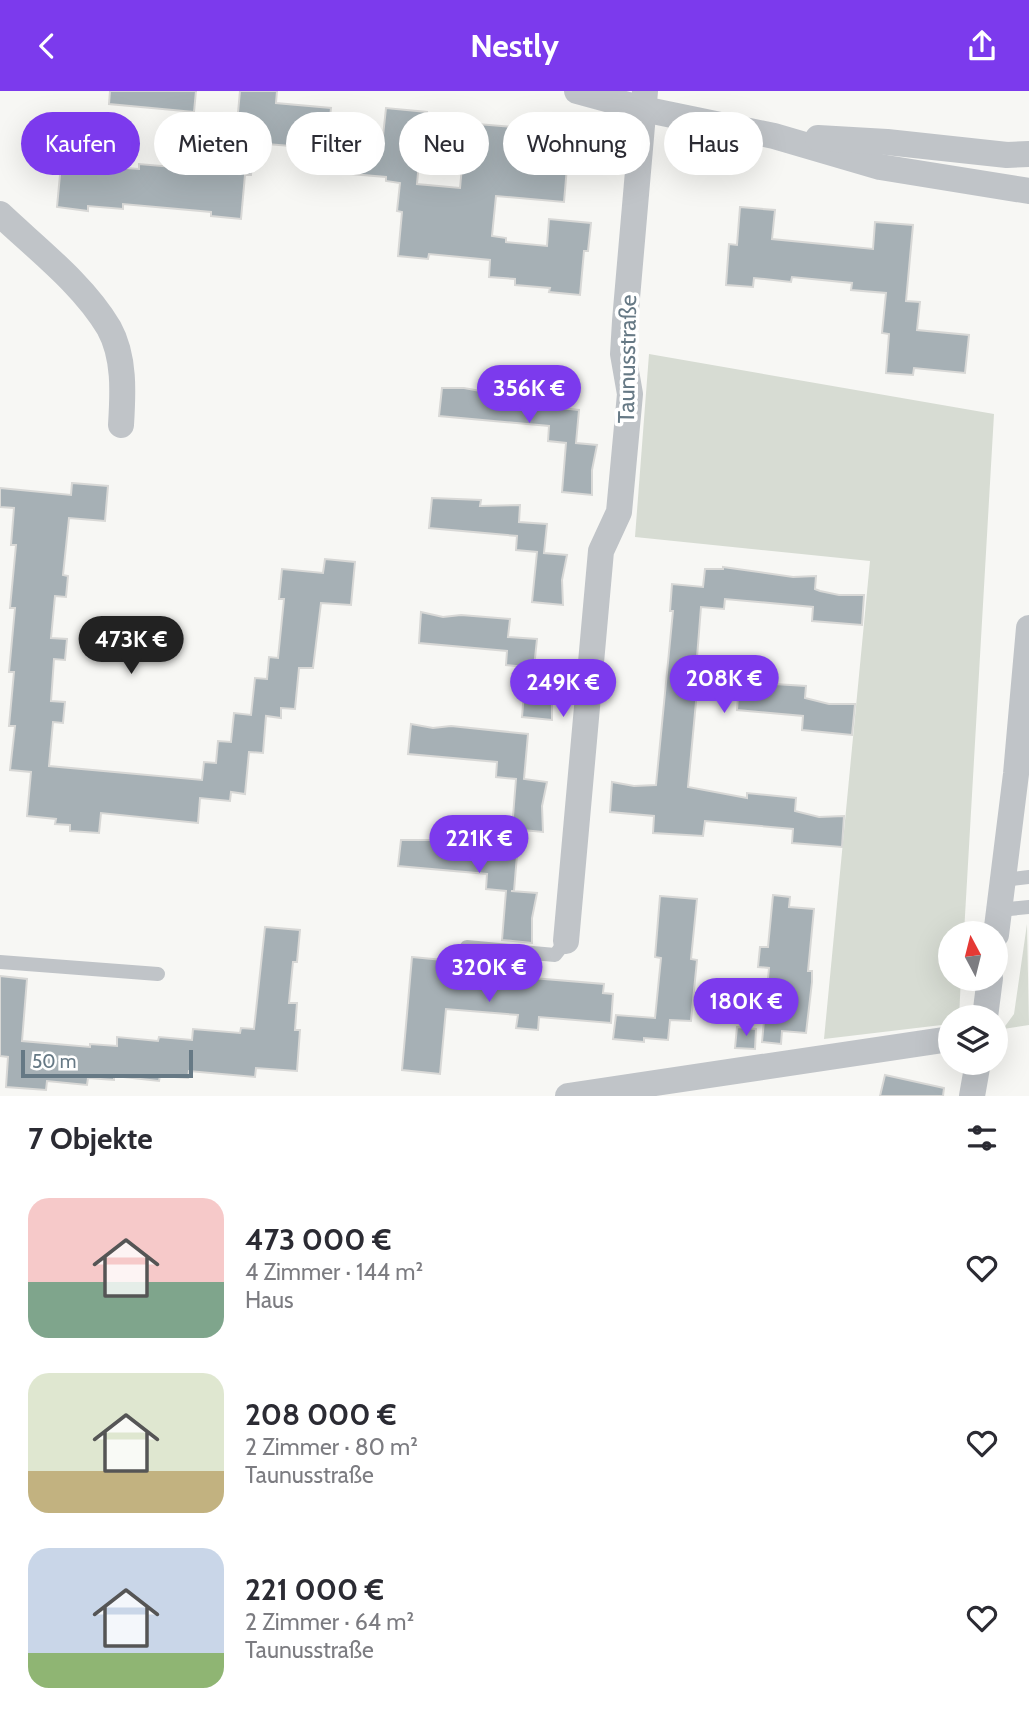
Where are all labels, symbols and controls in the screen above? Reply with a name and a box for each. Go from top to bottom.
text: Nestly [470,26,559,65]
icon: back [28,27,66,65]
icon: share [963,27,1001,65]
chip: Kaufen [21,112,140,175]
chip: Mieten [154,112,272,175]
chip: Filter [286,112,385,175]
chip: Neu [399,112,489,175]
chip: Wohnung [503,112,650,175]
chip: Haus [664,112,763,175]
street label: Taunusstraße [612,294,642,424]
pin: 356K € [472,365,586,425]
text: 356K € [493,374,565,402]
pin: 473K € [74,617,188,676]
text: 473K € [95,625,167,653]
pin: 208K € [667,655,781,715]
pin: 249K € [506,659,620,719]
text: 208K € [686,664,762,692]
text: 249K € [526,668,600,696]
pin: 221K € [422,815,536,875]
text: 221K € [445,824,513,852]
north arrow [938,921,1008,991]
map controls [938,921,1008,1075]
pin: 320K € [432,944,546,1004]
text: 320K € [451,953,527,981]
pin: 180K € [689,979,803,1038]
text: 180K € [710,987,782,1015]
button: layers [938,1005,1008,1075]
scale bar [21,1047,192,1079]
text: 50 m [32,1050,76,1073]
icon: filters [963,1119,1001,1157]
text: 7 Objekte [28,1120,153,1157]
text: 473 000 € [245,1221,391,1258]
icon: home [84,1226,168,1310]
icon: heart [963,1249,1001,1287]
text: 4 Zimmer · 144 m² [245,1258,423,1286]
text: Haus [245,1286,294,1314]
text: 208 000 € [245,1396,396,1433]
icon: home [84,1401,168,1485]
icon: heart [963,1424,1001,1462]
text: 2 Zimmer · 80 m² [245,1433,418,1461]
text: Taunusstraße [245,1461,374,1489]
text: 221 000 € [245,1571,384,1608]
icon: home [84,1576,168,1660]
icon: heart [963,1599,1001,1637]
text: 2 Zimmer · 64 m² [245,1608,414,1636]
text: Taunusstraße [245,1636,374,1664]

